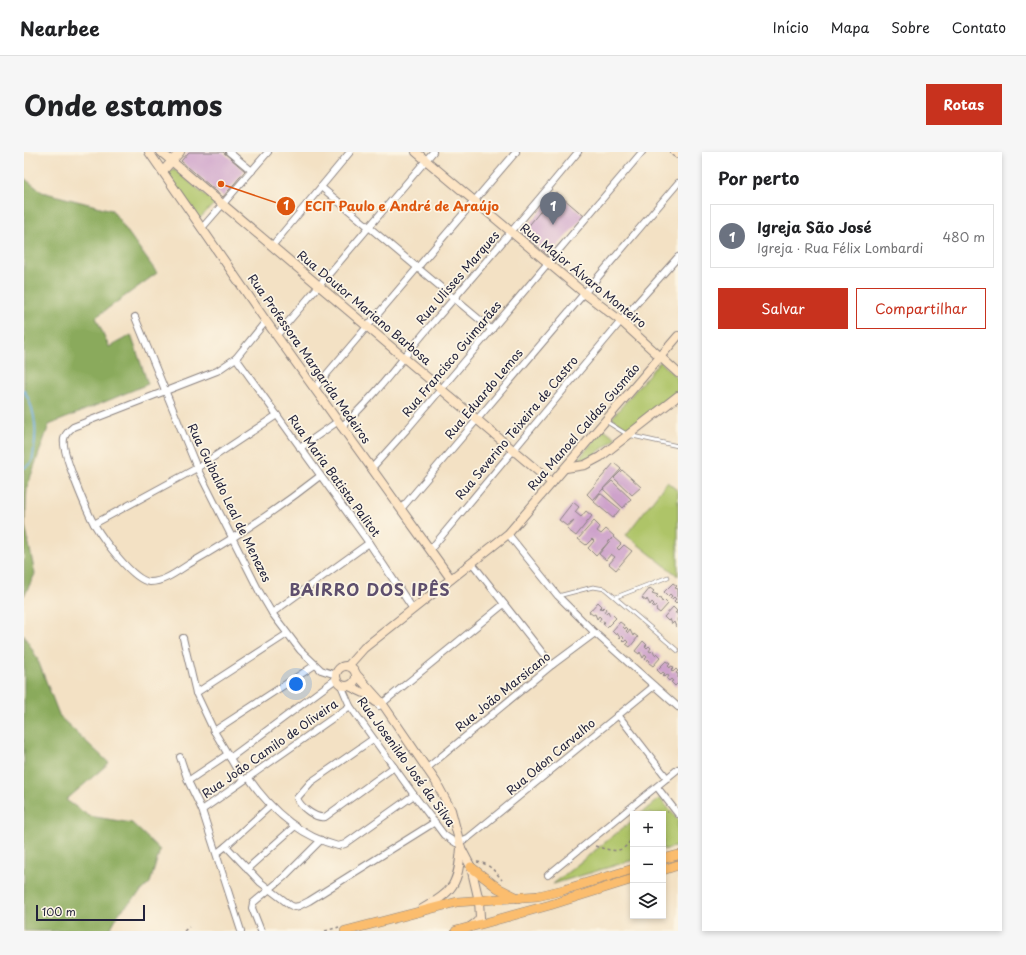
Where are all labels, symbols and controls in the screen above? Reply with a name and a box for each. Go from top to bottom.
text: Nearbee [20,14,100,42]
text: Início [773,17,809,38]
text: Mapa [831,17,869,38]
text: Sobre [891,17,930,38]
text: Contato [952,17,1006,38]
text: Onde estamos [24,83,223,126]
button: Rotas [926,84,1002,125]
text: Por perto [718,165,799,191]
pin: 1 [540,192,566,225]
callout: ECIT Paulo e André de Araújo [276,194,507,219]
text: 1 [283,196,289,214]
text: ECIT Paulo e André de Araújo [305,196,499,215]
text: Igreja São José [757,215,872,238]
street label: Rua Major Álvaro Monteiro [517,219,651,332]
street label: Rua Ulisses Marques [411,226,503,328]
text: 1 [729,227,735,246]
text: 480 m [943,227,985,246]
text: Igreja · Rua Félix Lombardi [757,238,923,257]
street label: Rua Doutor Mariano Barbosa [294,246,436,369]
street label: Rua Professora Margarida Medeiros [244,270,376,447]
button: Salvar [718,288,848,329]
button: Compartilhar [856,288,986,329]
street label: Rua Francisco Guimarães [397,296,506,420]
street label: Rua Eduardo Lemos [440,344,527,443]
street label: Rua Severino Teixeira de Castro [451,351,582,503]
street label: Rua Manoel Caldas Gusmão [523,359,644,494]
street label: Rua Maria Batista Palitot [284,411,385,540]
street label: Rua Guibaldo Leal de Menezes [184,420,276,585]
district label: BAIRRO DOS IPÊS [289,577,451,601]
street label: Rua João Marsicano [451,647,554,735]
your location [286,674,306,694]
street label: Rua Josenildo José da Silva [353,693,461,831]
street label: Rua João Camilo de Oliveira [198,694,342,802]
street label: Rua Odon Carvalho [502,713,599,799]
map controls [630,811,666,919]
button: + [630,811,666,847]
button: − [630,847,666,883]
button: layers [630,883,666,919]
scale bar [36,903,145,922]
text: 100 m [42,903,76,920]

